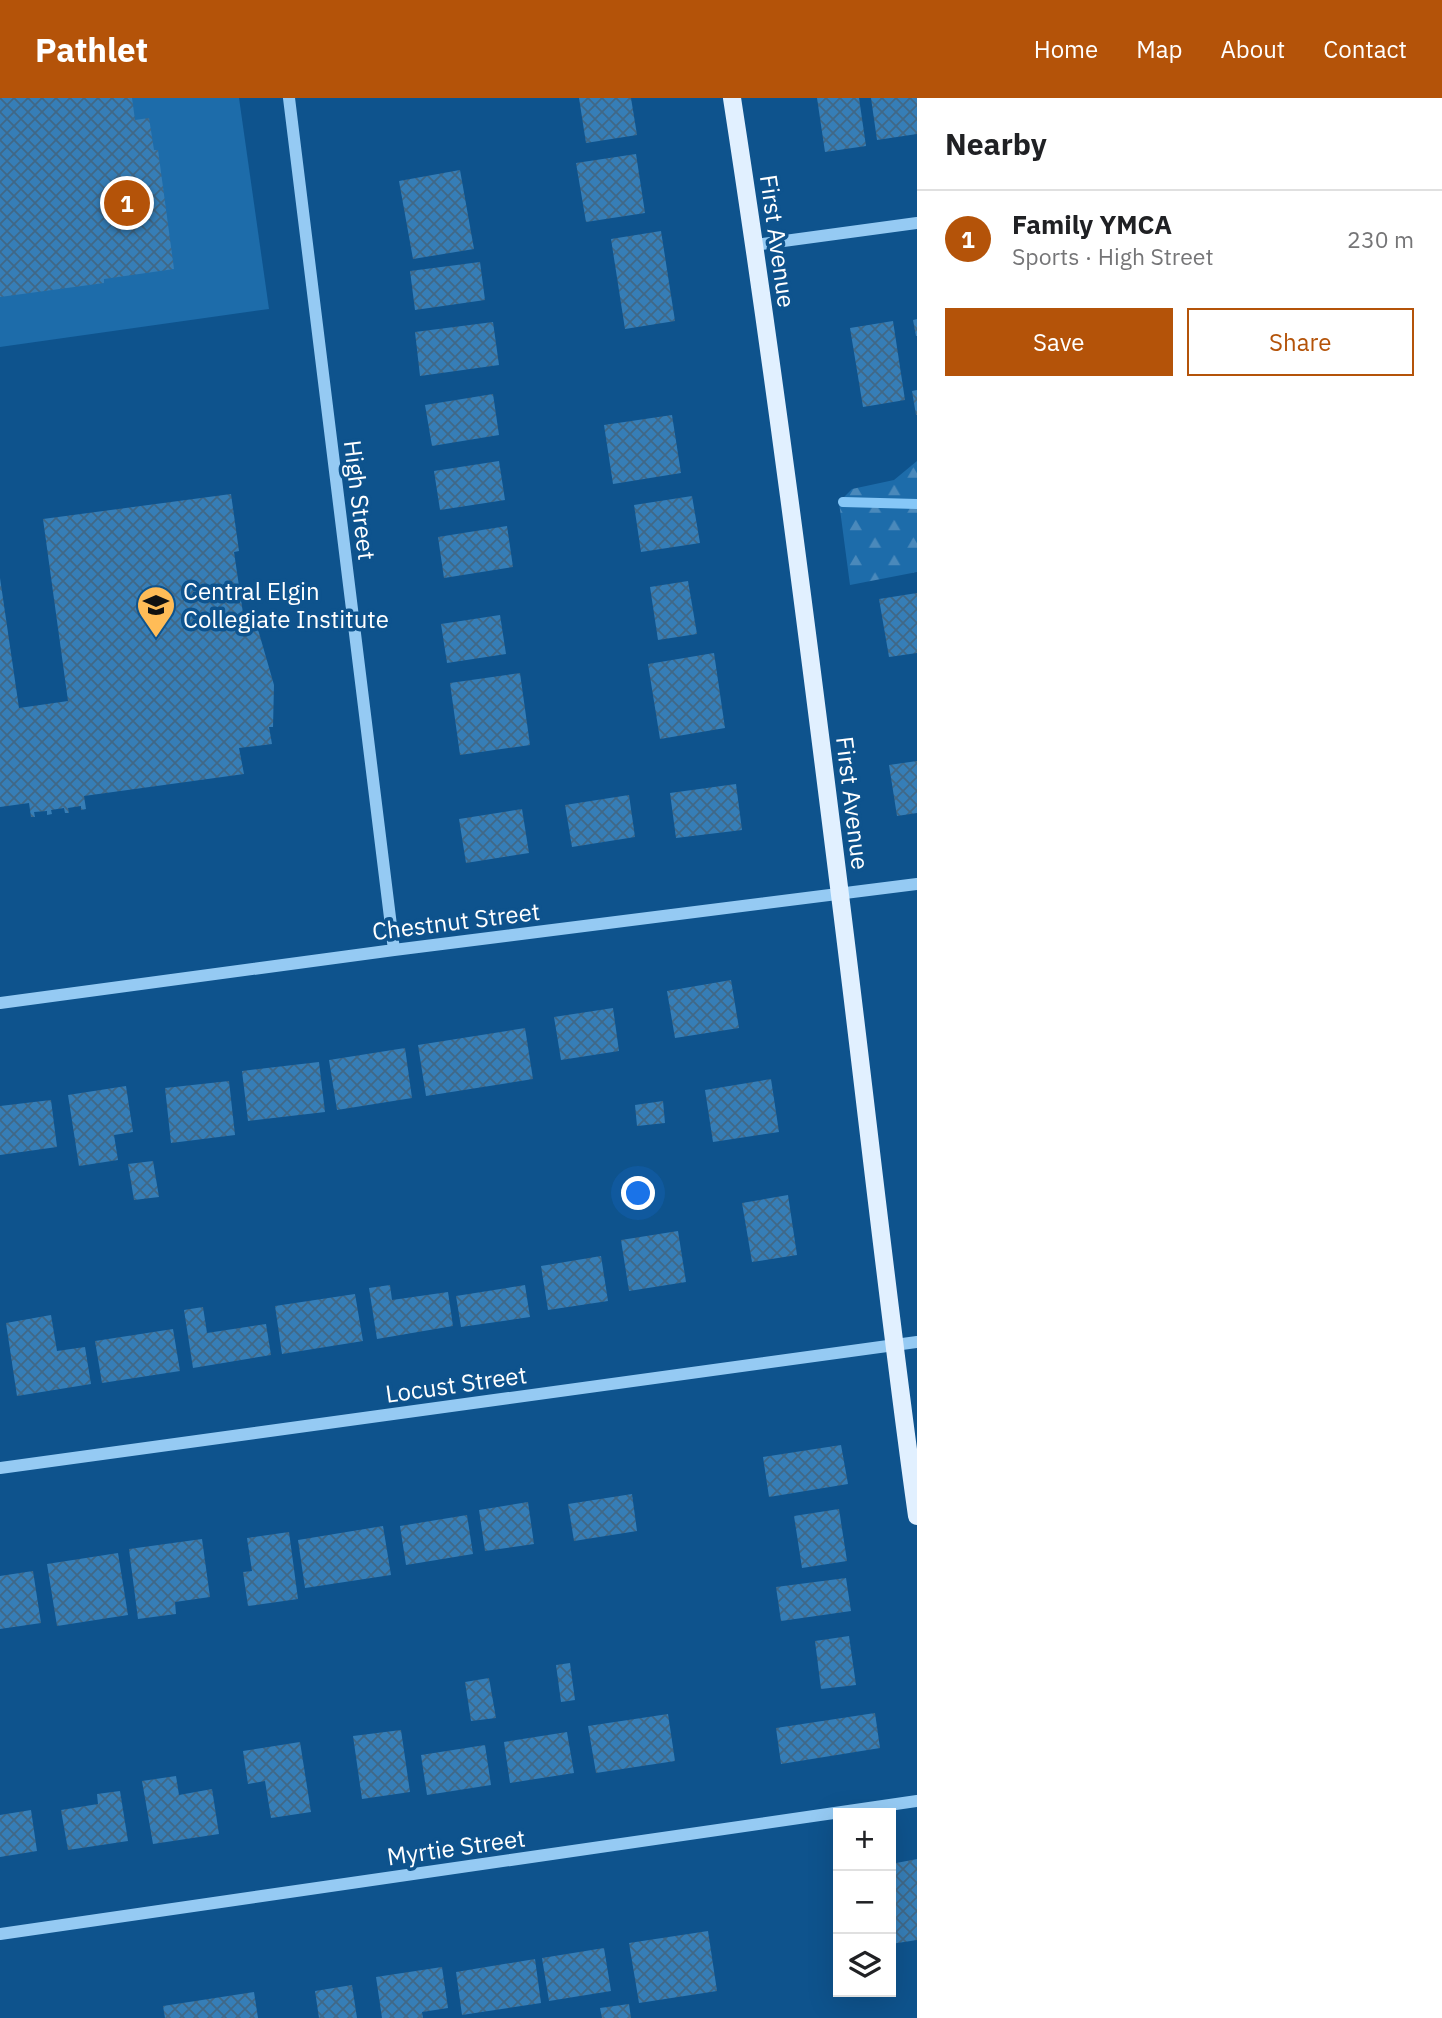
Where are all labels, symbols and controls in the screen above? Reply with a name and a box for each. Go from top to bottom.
text: Pathlet [35,28,148,71]
text: Home [1034,33,1098,65]
text: Map [1136,33,1182,65]
text: About [1220,33,1285,65]
text: Contact [1323,33,1407,65]
text: Nearby [945,124,1047,163]
street label: First Avenue [753,172,803,310]
pin: 1 [104,177,150,229]
text: Family YMCA [1012,207,1172,241]
text: 1 [961,224,975,254]
text: 230 m [1347,224,1414,254]
text: Sports · High Street [1012,241,1213,271]
button: Save [945,308,1173,376]
button: Share [1187,308,1414,376]
street label: High Street [337,438,383,562]
place label: Central Elgin Collegiate Institute [183,575,389,635]
school or university icon: Central Elgin Collegiate Institute [135,584,177,639]
street label: First Avenue [829,735,877,871]
street label: Chestnut Street [370,895,542,947]
your location [621,1176,655,1210]
street label: Locust Street [383,1358,529,1410]
map controls [833,1808,896,1997]
button: + [833,1808,896,1871]
street label: Myrtie Street [385,1821,527,1873]
button: − [833,1871,896,1934]
button: layers [833,1934,896,1997]

